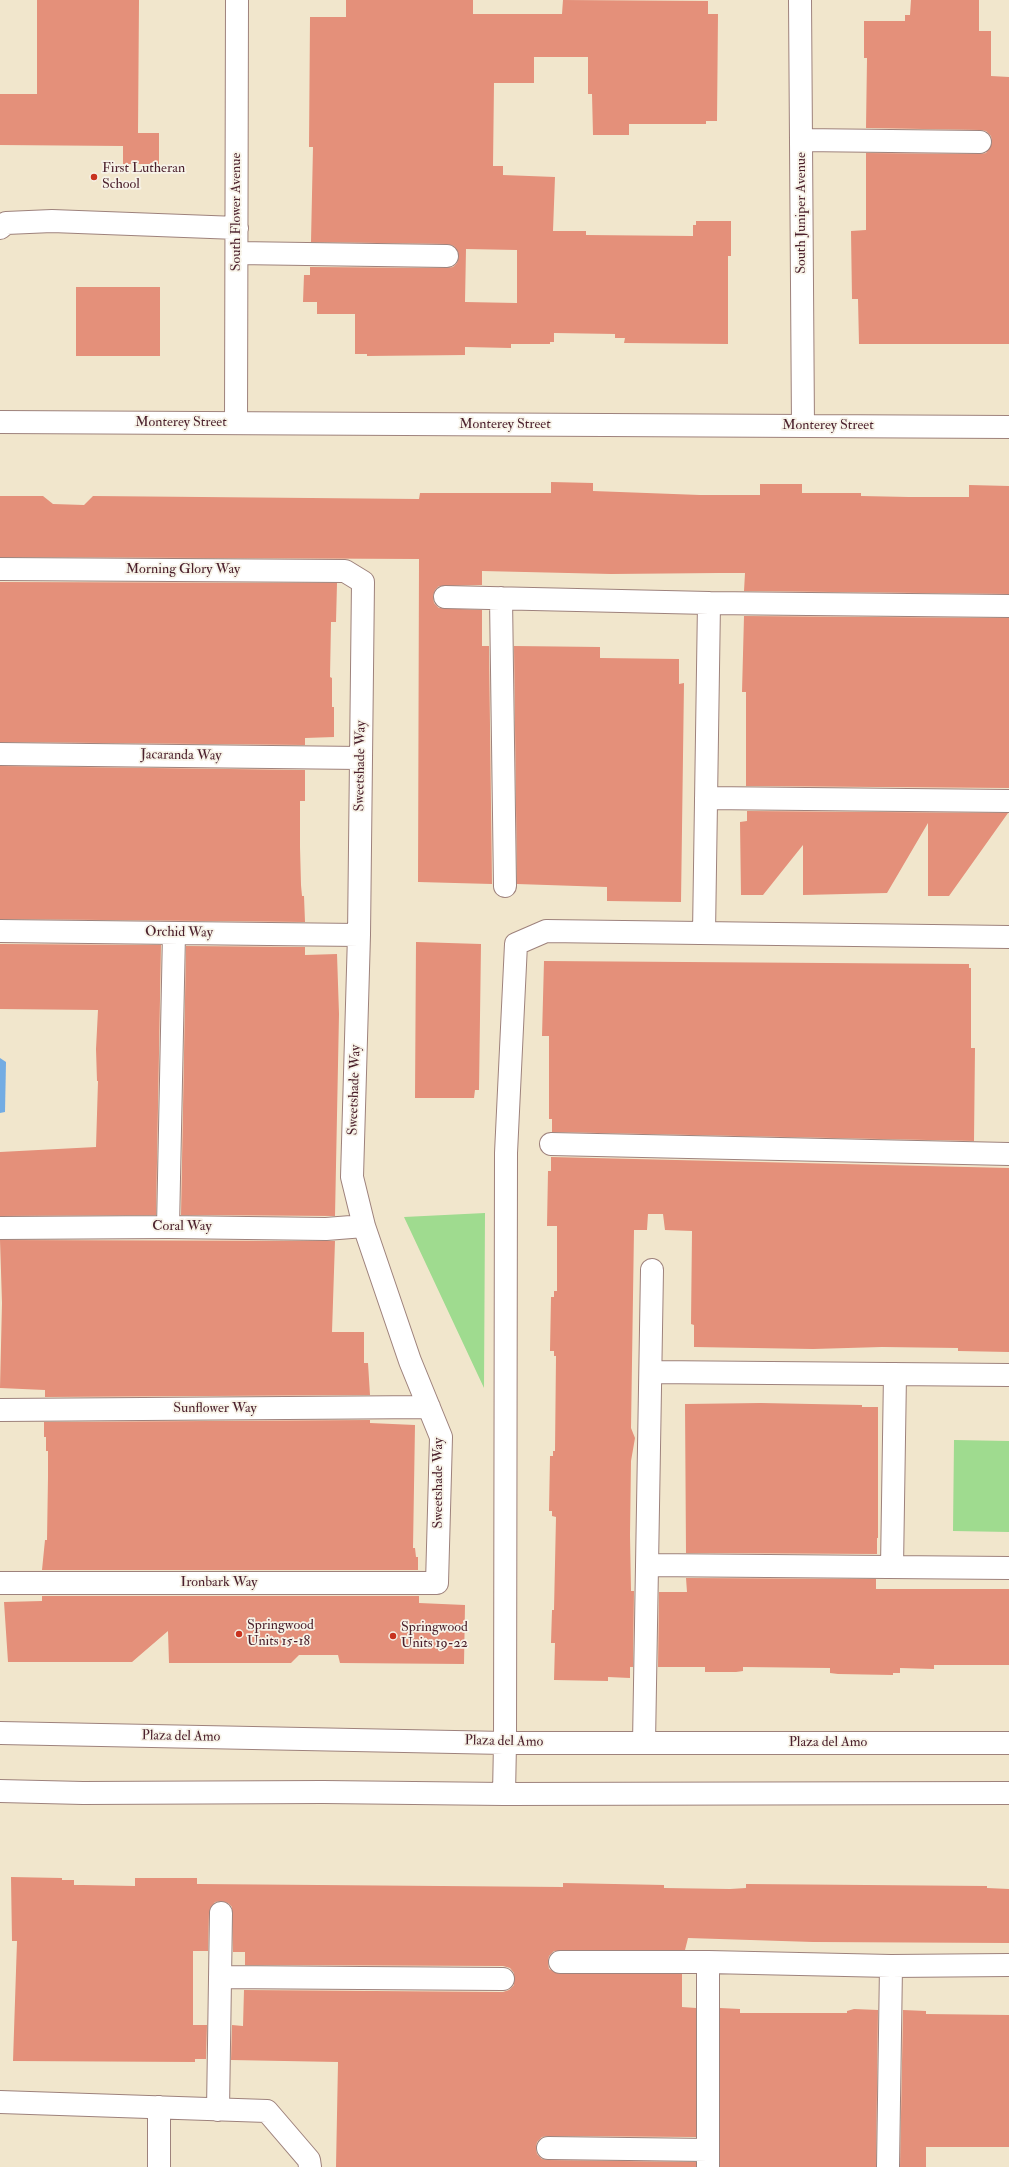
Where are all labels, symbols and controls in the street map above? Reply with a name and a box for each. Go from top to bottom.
street label: South Juniper Avenue [794,152,810,274]
street label: South Flower Avenue [229,153,245,271]
place label: First Lutheran School [102,161,185,194]
marker: First Lutheran School [89,172,99,182]
street label: Monterey Street [135,415,227,431]
street label: Monterey Street [459,417,551,433]
street label: Monterey Street [782,418,874,434]
street label: Morning Glory Way [126,562,240,578]
street label: Sweetshade Way [352,720,370,812]
street label: Jacaranda Way [140,747,222,765]
street label: Orchid Way [145,924,213,942]
street label: Sweetshade Way [345,1044,365,1136]
street label: Coral Way [152,1219,212,1235]
street label: Sunflower Way [173,1401,257,1417]
street label: Sweetshade Way [431,1438,447,1528]
street label: Ironbark Way [181,1575,257,1591]
place label: Springwood Units 15-18 [247,1618,314,1650]
place label: Springwood Units 19-22 [401,1620,468,1652]
marker: Springwood Units 15-18 [234,1629,244,1639]
marker: Springwood Units 19-22 [388,1631,398,1641]
street label: Plaza del Amo [141,1728,221,1746]
street label: Plaza del Amo [464,1733,544,1751]
street label: Plaza del Amo [789,1735,867,1751]

